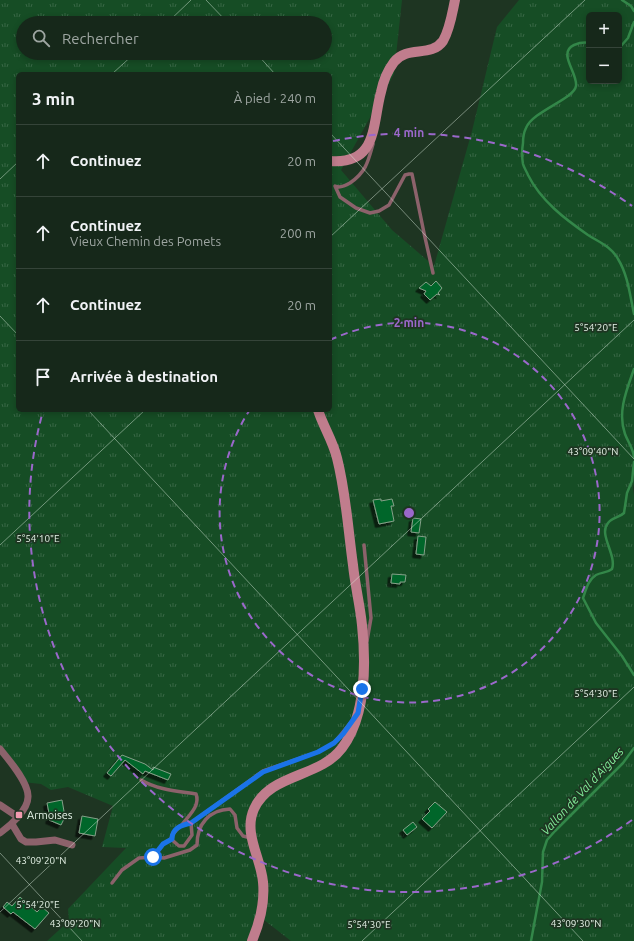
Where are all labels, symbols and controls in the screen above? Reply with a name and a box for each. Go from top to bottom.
map controls [586,12,622,84]
button: + [586,12,622,48]
search box [16,16,332,60]
icon: search [30,27,52,49]
text: Rechercher [62,30,139,47]
button: − [586,48,622,84]
text: 3 min [32,89,75,108]
text: À pied · 240 m [234,91,316,105]
text: 4 min [394,126,424,139]
icon: ahead [32,150,54,172]
text: Continuez [70,152,141,169]
text: 20 m [287,154,316,168]
text: Continuez [70,217,141,234]
icon: ahead [32,222,54,244]
text: 200 m [280,226,316,240]
text: Vieux Chemin des Pomets [70,234,221,248]
icon: ahead [32,294,54,316]
text: Continuez [70,296,141,313]
text: 20 m [287,298,316,312]
text: 2 min [394,316,424,329]
text: 5°54'20"E [574,322,618,333]
icon: arrive [32,366,54,388]
text: Arrivée à destination [70,368,218,385]
text: 43°09'40"N [568,446,618,457]
centre of rings [402,506,416,520]
text: 5°54'10"E [16,533,60,544]
route end [353,680,371,698]
text: 5°54'30"E [574,688,618,699]
water label: Vallon de Val d'Aigues [538,745,626,837]
place label: Armoises [27,809,73,821]
marker: Armoises [14,810,24,820]
route start [144,848,162,866]
text: 43°09'20"N [16,855,66,866]
text: 5°54'20"E [16,899,60,910]
text: 43°09'20"N [50,918,100,929]
text: 43°09'30"N [551,918,601,929]
text: 5°54'30"E [347,919,391,930]

